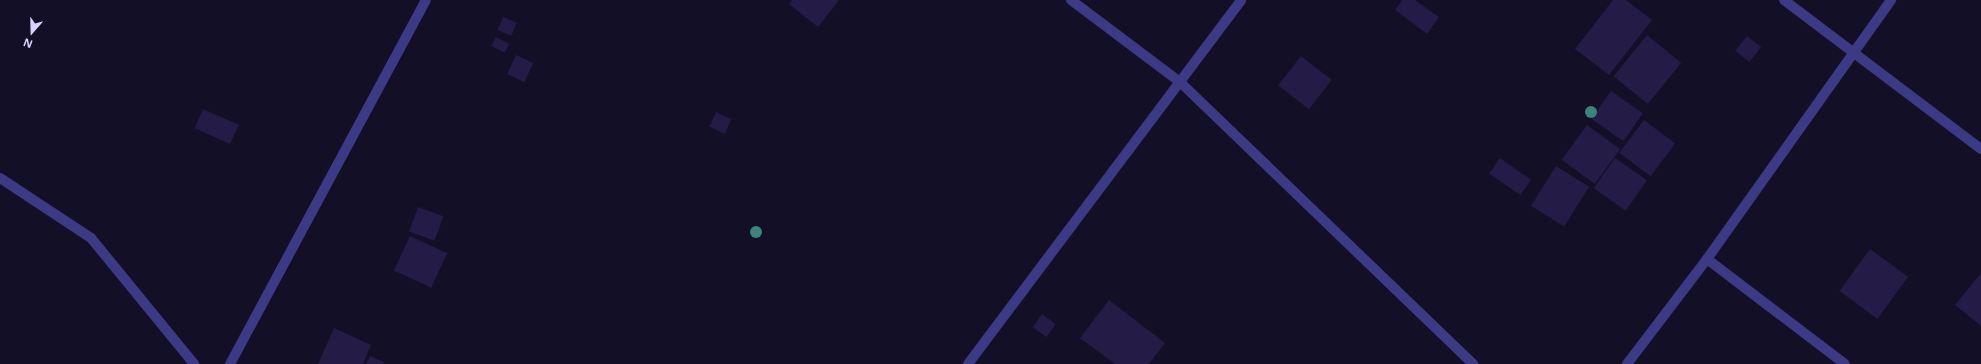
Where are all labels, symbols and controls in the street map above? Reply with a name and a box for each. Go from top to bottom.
north arrow [12,12,52,52]
text: N [21,35,35,52]

